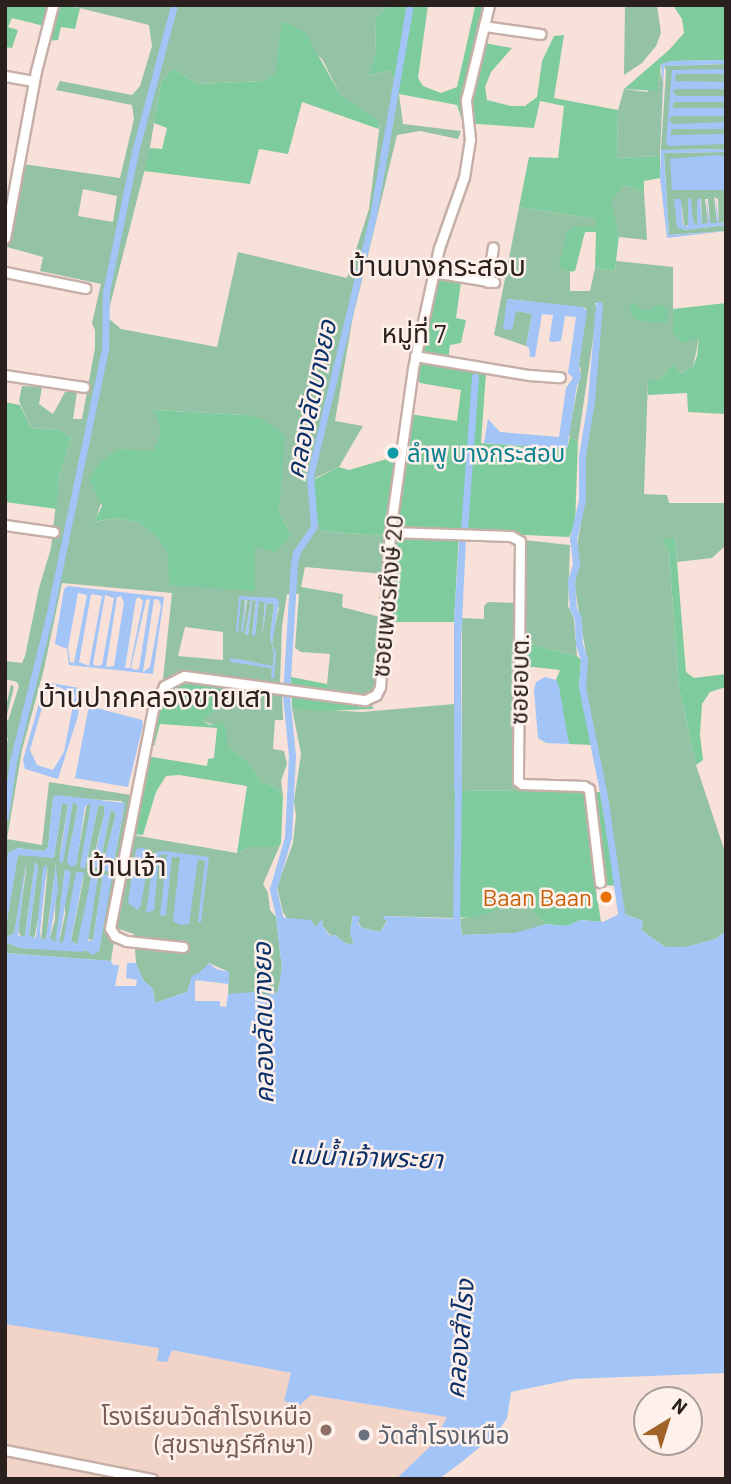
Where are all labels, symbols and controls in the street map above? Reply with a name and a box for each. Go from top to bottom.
district label: บ้านบางกระสอบ [348,248,526,282]
water label: คลองลัดบางยอ [278,317,342,481]
district label: หมู่ที่ 7 [382,317,446,349]
place label: ลำพู บางกระสอบ [407,439,565,467]
marker: ลำพู บางกระสอบ [385,445,401,461]
street label: ซอยเพชรหึงษ์ 20 [366,513,408,679]
street label: ซอยอบต. [504,633,534,725]
district label: บ้านปากคลองขายเสา [38,679,272,713]
district label: บ้านเจ้า [87,848,167,882]
place label: Baan Baan [482,883,592,911]
marker: Baan Baan [598,889,614,905]
water label: คลองลัดบางยอ [245,942,279,1104]
water label: แม่น้ำเจ้าพระยา [288,1138,444,1174]
water label: คลองสำโรง [438,1278,480,1400]
north arrow [633,1386,703,1456]
text: N [668,1393,692,1419]
place label: โรงเรียนวัดสำโรงเหนือ (สุขราษฎร์ศึกษา) [101,1402,312,1458]
place label: วัดสำโรงเหนือ [378,1421,509,1449]
marker: โรงเรียนวัดสำโรงเหนือ (สุขราษฎร์ศึกษา) [318,1422,334,1438]
marker: วัดสำโรงเหนือ [356,1427,372,1443]

